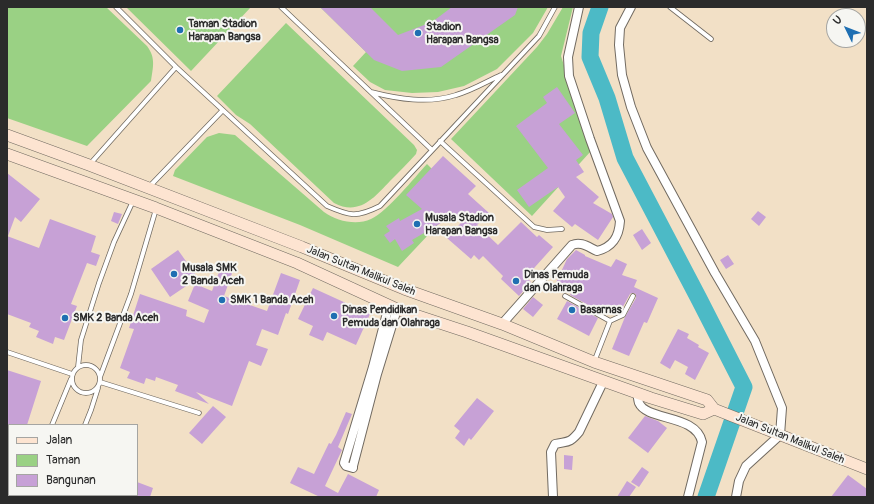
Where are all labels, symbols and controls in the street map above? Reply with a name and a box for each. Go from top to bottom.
north arrow [826,8,866,48]
text: U [830,13,845,27]
place label: Taman Stadion Harapan Bangsa [188,17,261,43]
place label: Stadion Harapan Bangsa [426,20,499,46]
marker: Taman Stadion Harapan Bangsa [175,25,185,35]
marker: Stadion Harapan Bangsa [413,28,423,38]
place label: Musala Stadion Harapan Bangsa [425,211,498,237]
marker: Musala Stadion Harapan Bangsa [412,219,422,229]
street label: Jalan Sultan Malikul Saleh [305,243,417,299]
place label: Musala SMK 2 Banda Aceh [182,261,244,287]
place label: Dinas Pemuda dan Olahraga [524,268,589,294]
marker: Musala SMK 2 Banda Aceh [169,269,179,279]
marker: Dinas Pemuda dan Olahraga [511,276,521,286]
place label: SMK 1 Banda Aceh [230,293,313,307]
marker: SMK 1 Banda Aceh [217,295,227,305]
place label: Dinas Pendidikan Pemuda dan Olahraga [342,303,440,329]
place label: Basarnas [580,303,622,317]
marker: Basarnas [567,305,577,315]
place label: SMK 2 Banda Aceh [73,311,158,325]
marker: Dinas Pendidikan Pemuda dan Olahraga [329,311,339,321]
marker: SMK 2 Banda Aceh [60,313,70,323]
street label: Jalan Sultan Malikul Saleh [734,411,846,467]
legend [8,424,138,496]
text: Jalan [46,433,72,448]
text: Taman [46,453,80,468]
text: Bangunan [46,473,96,488]

